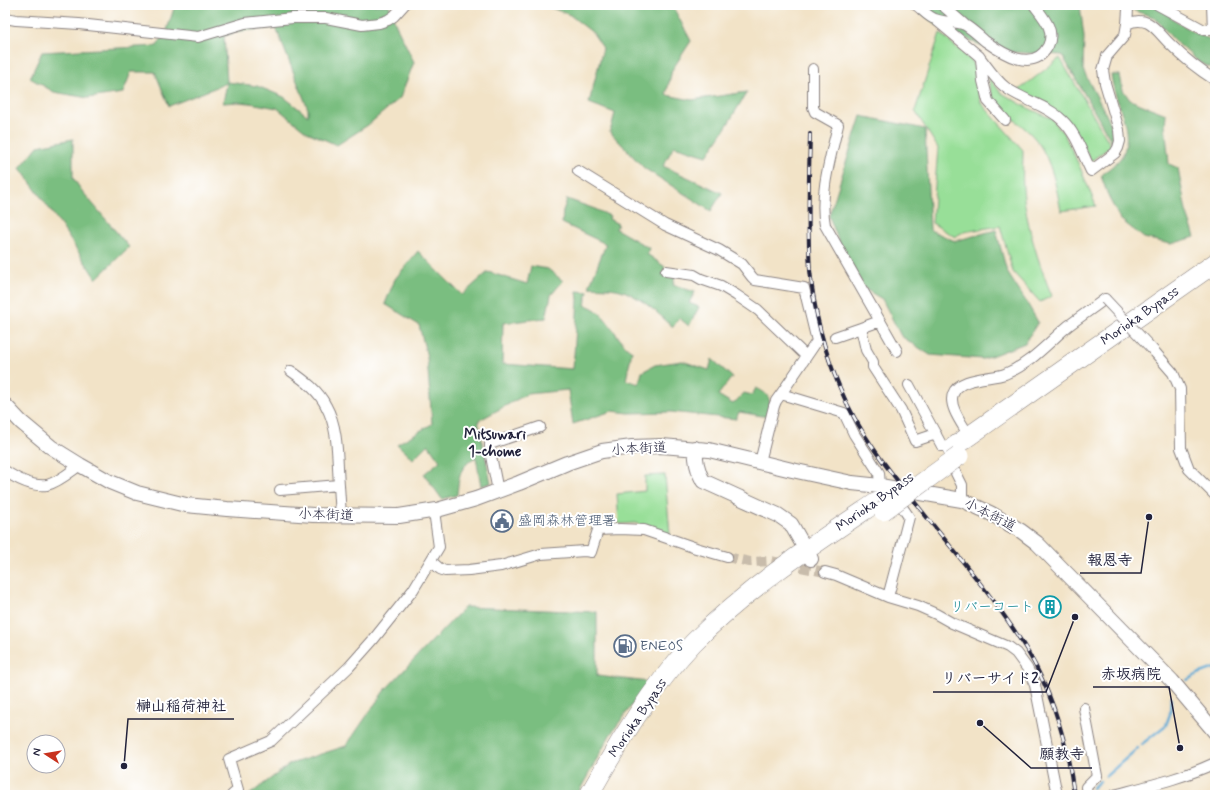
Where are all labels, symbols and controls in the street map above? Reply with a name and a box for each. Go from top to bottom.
street label: Morioka Bypass [1097,282,1183,350]
district label: Mitsuwari 1-chome [464,425,527,462]
street label: 小本街道 [611,439,667,459]
street label: Morioka Bypass [832,468,918,536]
street label: 小本街道 [961,494,1019,536]
street label: 小本街道 [298,505,354,525]
public building icon: 盛岡森林管理署 [489,508,515,534]
place label: 盛岡森林管理署 [518,512,616,530]
callout: 報恩寺 [1080,546,1141,573]
text: 報恩寺 [1087,551,1133,571]
building icon: リバーコート [1037,594,1063,620]
place label: リバーコート [950,598,1034,616]
fuel station icon: ENEOS [612,633,638,659]
place label: ENEOS [640,637,683,655]
callout: 赤坂病院 [1093,660,1169,687]
callout: リバーサイド2 [933,665,1046,692]
text: 赤坂病院 [1101,665,1161,685]
text: リバーサイド2 [941,669,1039,689]
street label: Morioka Bypass [605,675,671,761]
callout: 榊山稲荷神社 [128,692,234,719]
text: 榊山稲荷神社 [136,697,226,717]
north arrow [26,734,66,774]
callout: 願教寺 [1031,741,1092,768]
text: 願教寺 [1039,745,1085,765]
text: N [30,747,45,757]

